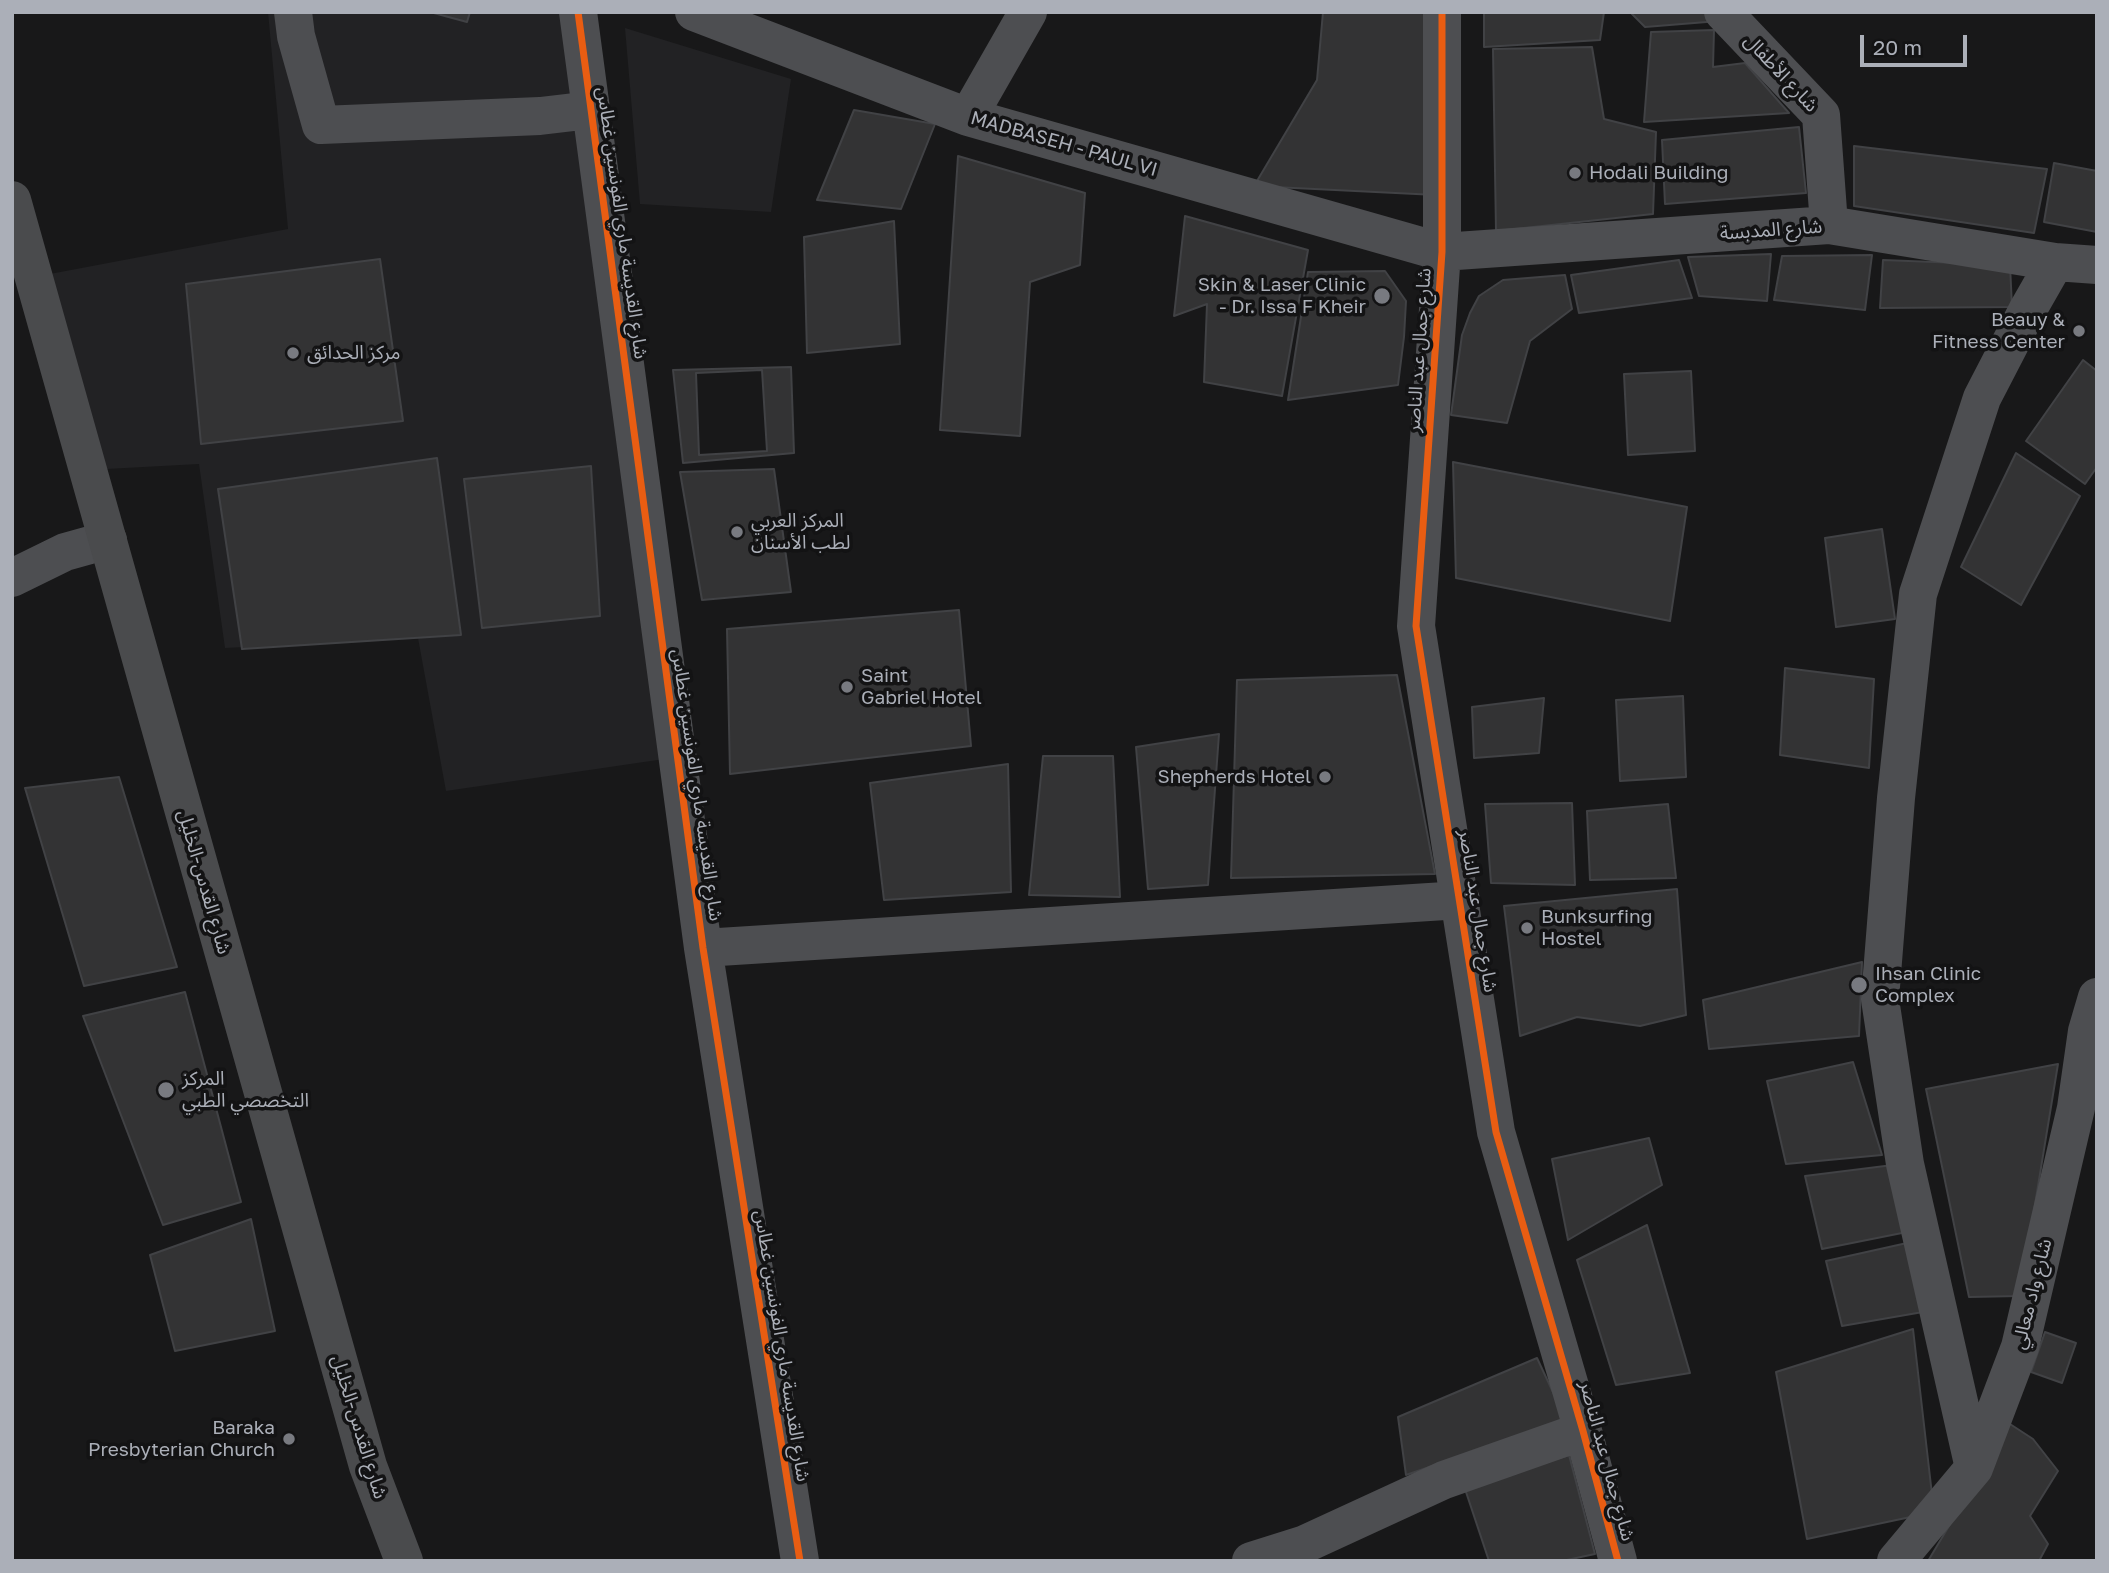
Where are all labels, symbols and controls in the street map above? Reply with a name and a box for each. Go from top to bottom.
scale bar [1864,21,1971,65]
street label: شارع الأطفال [1739,29,1823,117]
text: 20 m [1873,34,1922,60]
street label: شارع القديسة ماري الفونسين غطاس [592,85,652,361]
street label: MADBASEH - PAUL VI [968,106,1160,182]
place label: Hodali Building [1589,162,1729,184]
marker: Hodali Building [1567,165,1583,181]
street label: شارع المدبسة [1719,215,1823,245]
street label: شارع جمال عبد الناصر [1402,267,1436,433]
place label: Skin & Laser Clinic - Dr. Issa F Kheir [1198,274,1366,318]
marker: Skin & Laser Clinic - Dr. Issa F Kheir [1372,286,1392,306]
place label: Beauy & Fitness Center [1932,309,2065,353]
marker: Beauy & Fitness Center [2071,323,2087,339]
place label: مركز الحدائق [307,342,400,364]
marker: مركز الحدائق [285,345,301,361]
place label: المركز العربي لطب الأسنان [751,510,850,554]
marker: المركز العربي لطب الأسنان [729,524,745,540]
street label: شارع القديسة ماري الفونسين غطاس [667,647,727,923]
place label: Saint Gabriel Hotel [861,665,982,709]
marker: Saint Gabriel Hotel [839,679,855,695]
place label: Shepherds Hotel [1157,766,1311,788]
marker: Shepherds Hotel [1317,769,1333,785]
street label: شارع القدس-الخليل [172,807,236,957]
street label: شارع جمال عبد الناصر [1454,828,1502,994]
place label: Bunksurfing Hostel [1541,906,1652,950]
marker: Bunksurfing Hostel [1519,920,1535,936]
place label: Ihsan Clinic Complex [1875,963,1981,1007]
marker: Ihsan Clinic Complex [1849,975,1869,995]
place label: المركز التخصصي الطبي [182,1068,309,1112]
marker: المركز التخصصي الطبي [156,1080,176,1100]
street label: شارع القديسة ماري الفونسين غطاس [749,1209,815,1483]
street label: شارع واد معالي [2007,1236,2057,1352]
street label: شارع القدس-الخليل [326,1352,392,1502]
street label: شارع جمال عبد الناصر [1575,1379,1639,1543]
place label: Baraka Presbyterian Church [88,1417,275,1461]
marker: Baraka Presbyterian Church [281,1431,297,1447]

